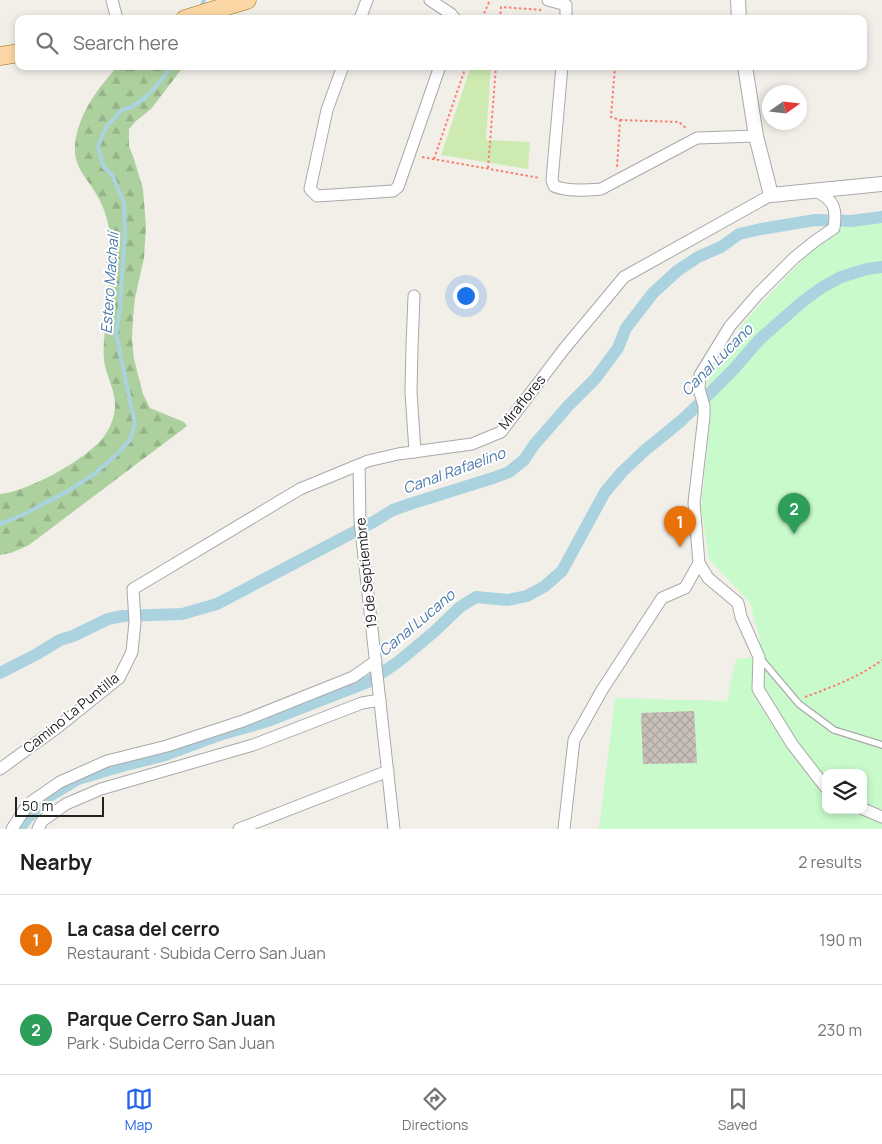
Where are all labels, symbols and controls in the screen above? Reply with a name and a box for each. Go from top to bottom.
search box [15,15,867,70]
icon: search [33,29,61,57]
text: Search here [73,30,179,56]
north arrow [762,85,807,130]
water label: Estero Machalí [95,228,124,334]
your location [453,283,479,309]
water label: Canal Lucano [676,318,758,400]
street label: Miraflores [494,370,549,433]
water label: Canal Rafaelino [400,442,509,499]
pin: 2 [778,493,810,534]
pin: 1 [664,506,696,547]
street label: 19 de Septiembre [350,517,381,629]
water label: Canal Lucano [374,584,460,661]
street label: Camino La Puntilla [19,668,123,757]
map controls [822,769,867,814]
button: layers [822,769,867,814]
scale bar [15,794,104,817]
text: 50 m [22,796,53,815]
text: Nearby [20,848,92,876]
text: 2 results [798,851,862,873]
text: La casa del cerro [67,916,220,942]
text: 1 [32,929,40,951]
text: 190 m [819,929,862,951]
text: Restaurant · Subida Cerro San Juan [67,942,326,964]
text: Parque Cerro San Juan [67,1006,276,1032]
text: 2 [31,1019,41,1041]
text: 230 m [818,1019,862,1041]
text: Park · Subida Cerro San Juan [67,1032,275,1054]
tab: Map [125,1085,153,1134]
tab: Directions [402,1085,468,1134]
tab: Saved [718,1085,757,1134]

